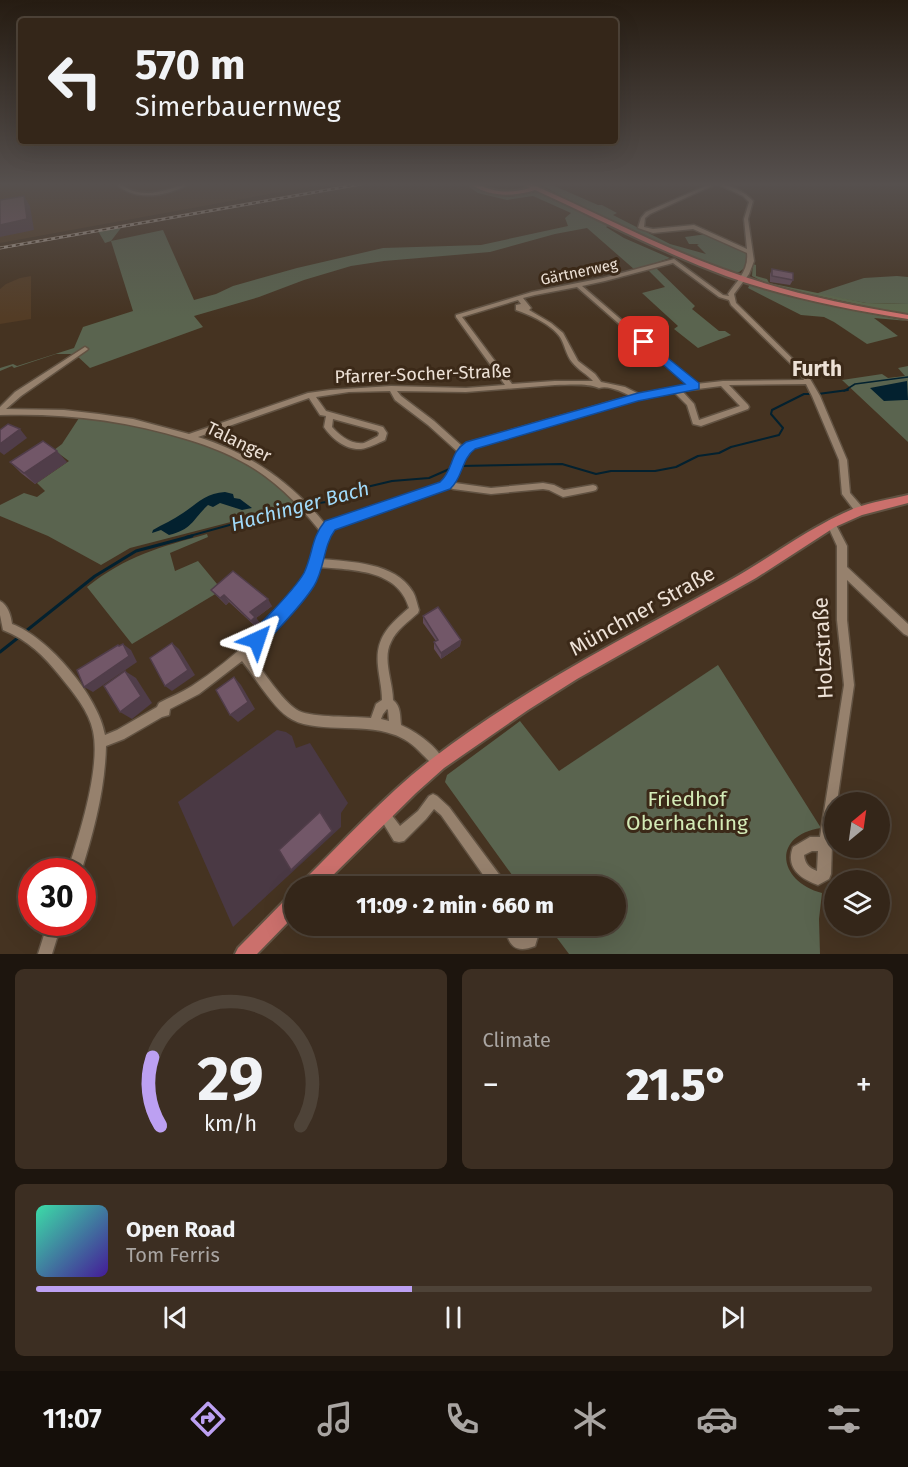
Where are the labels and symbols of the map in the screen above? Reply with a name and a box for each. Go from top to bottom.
street label: Gärtnerweg [539,255,619,289]
pin [618,316,669,367]
district label: Furth [792,356,842,382]
street label: Pfarrer-Socher-Straße [334,360,512,388]
street label: Talanger [203,417,275,467]
water label: Hachinger Bach [228,476,372,536]
street label: Münchner Straße [565,560,719,662]
street label: Holzstraße [807,596,839,700]
position arrow [225,608,289,672]
park label: Friedhof Oberhaching [626,786,748,836]
north arrow [824,792,890,858]
speed limit sign: 30 [18,858,96,936]

